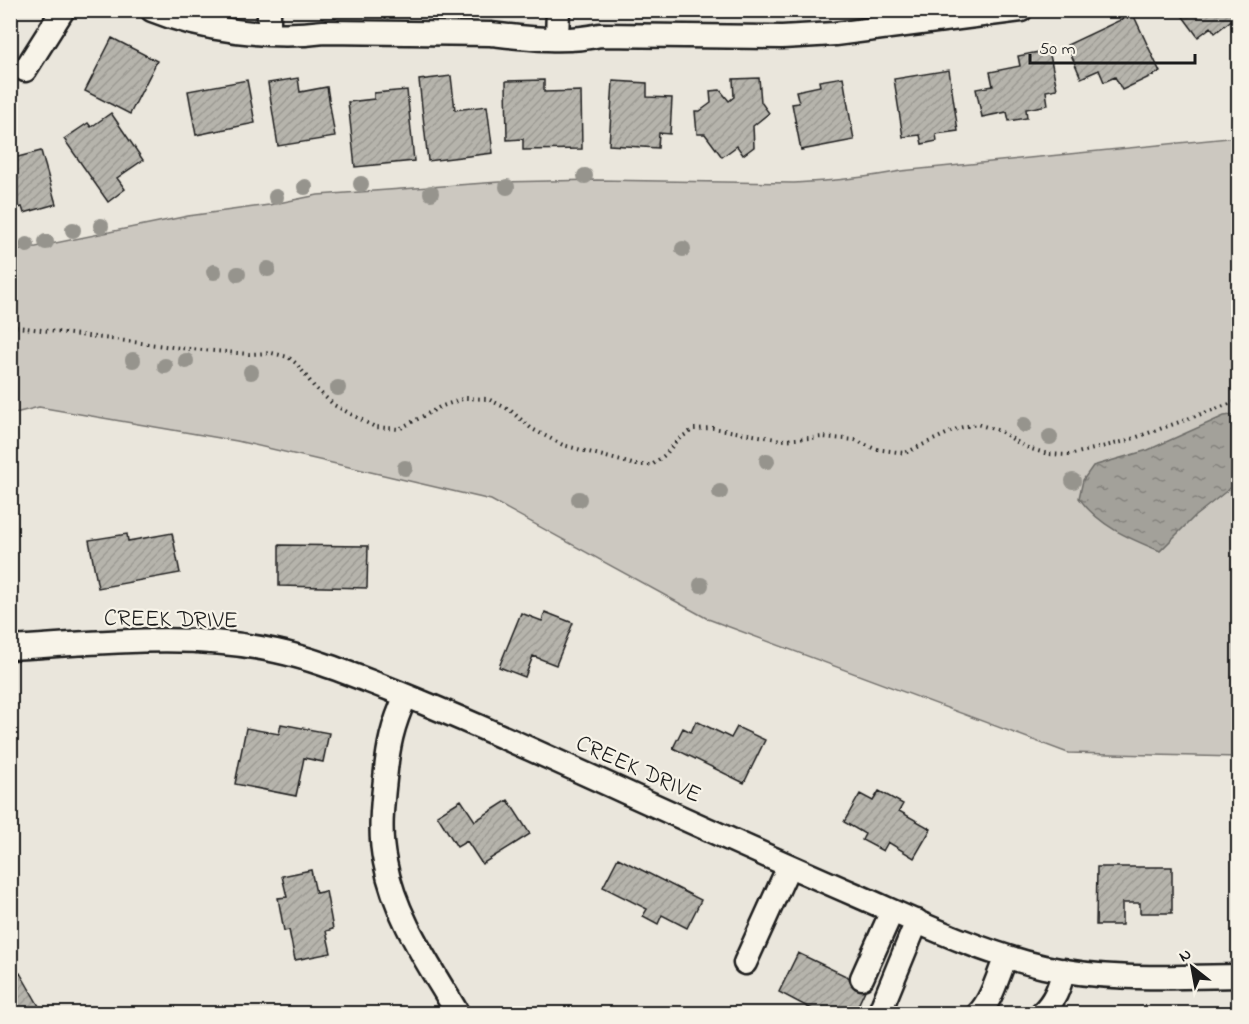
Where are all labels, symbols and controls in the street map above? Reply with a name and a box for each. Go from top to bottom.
scale bar [1030,27,1195,65]
text: 50 m [1039,37,1076,63]
street label: CREEK DRIVE [104,602,238,639]
street label: CREEK DRIVE [570,727,706,814]
north arrow [1162,937,1222,997]
text: N [1174,943,1196,969]

